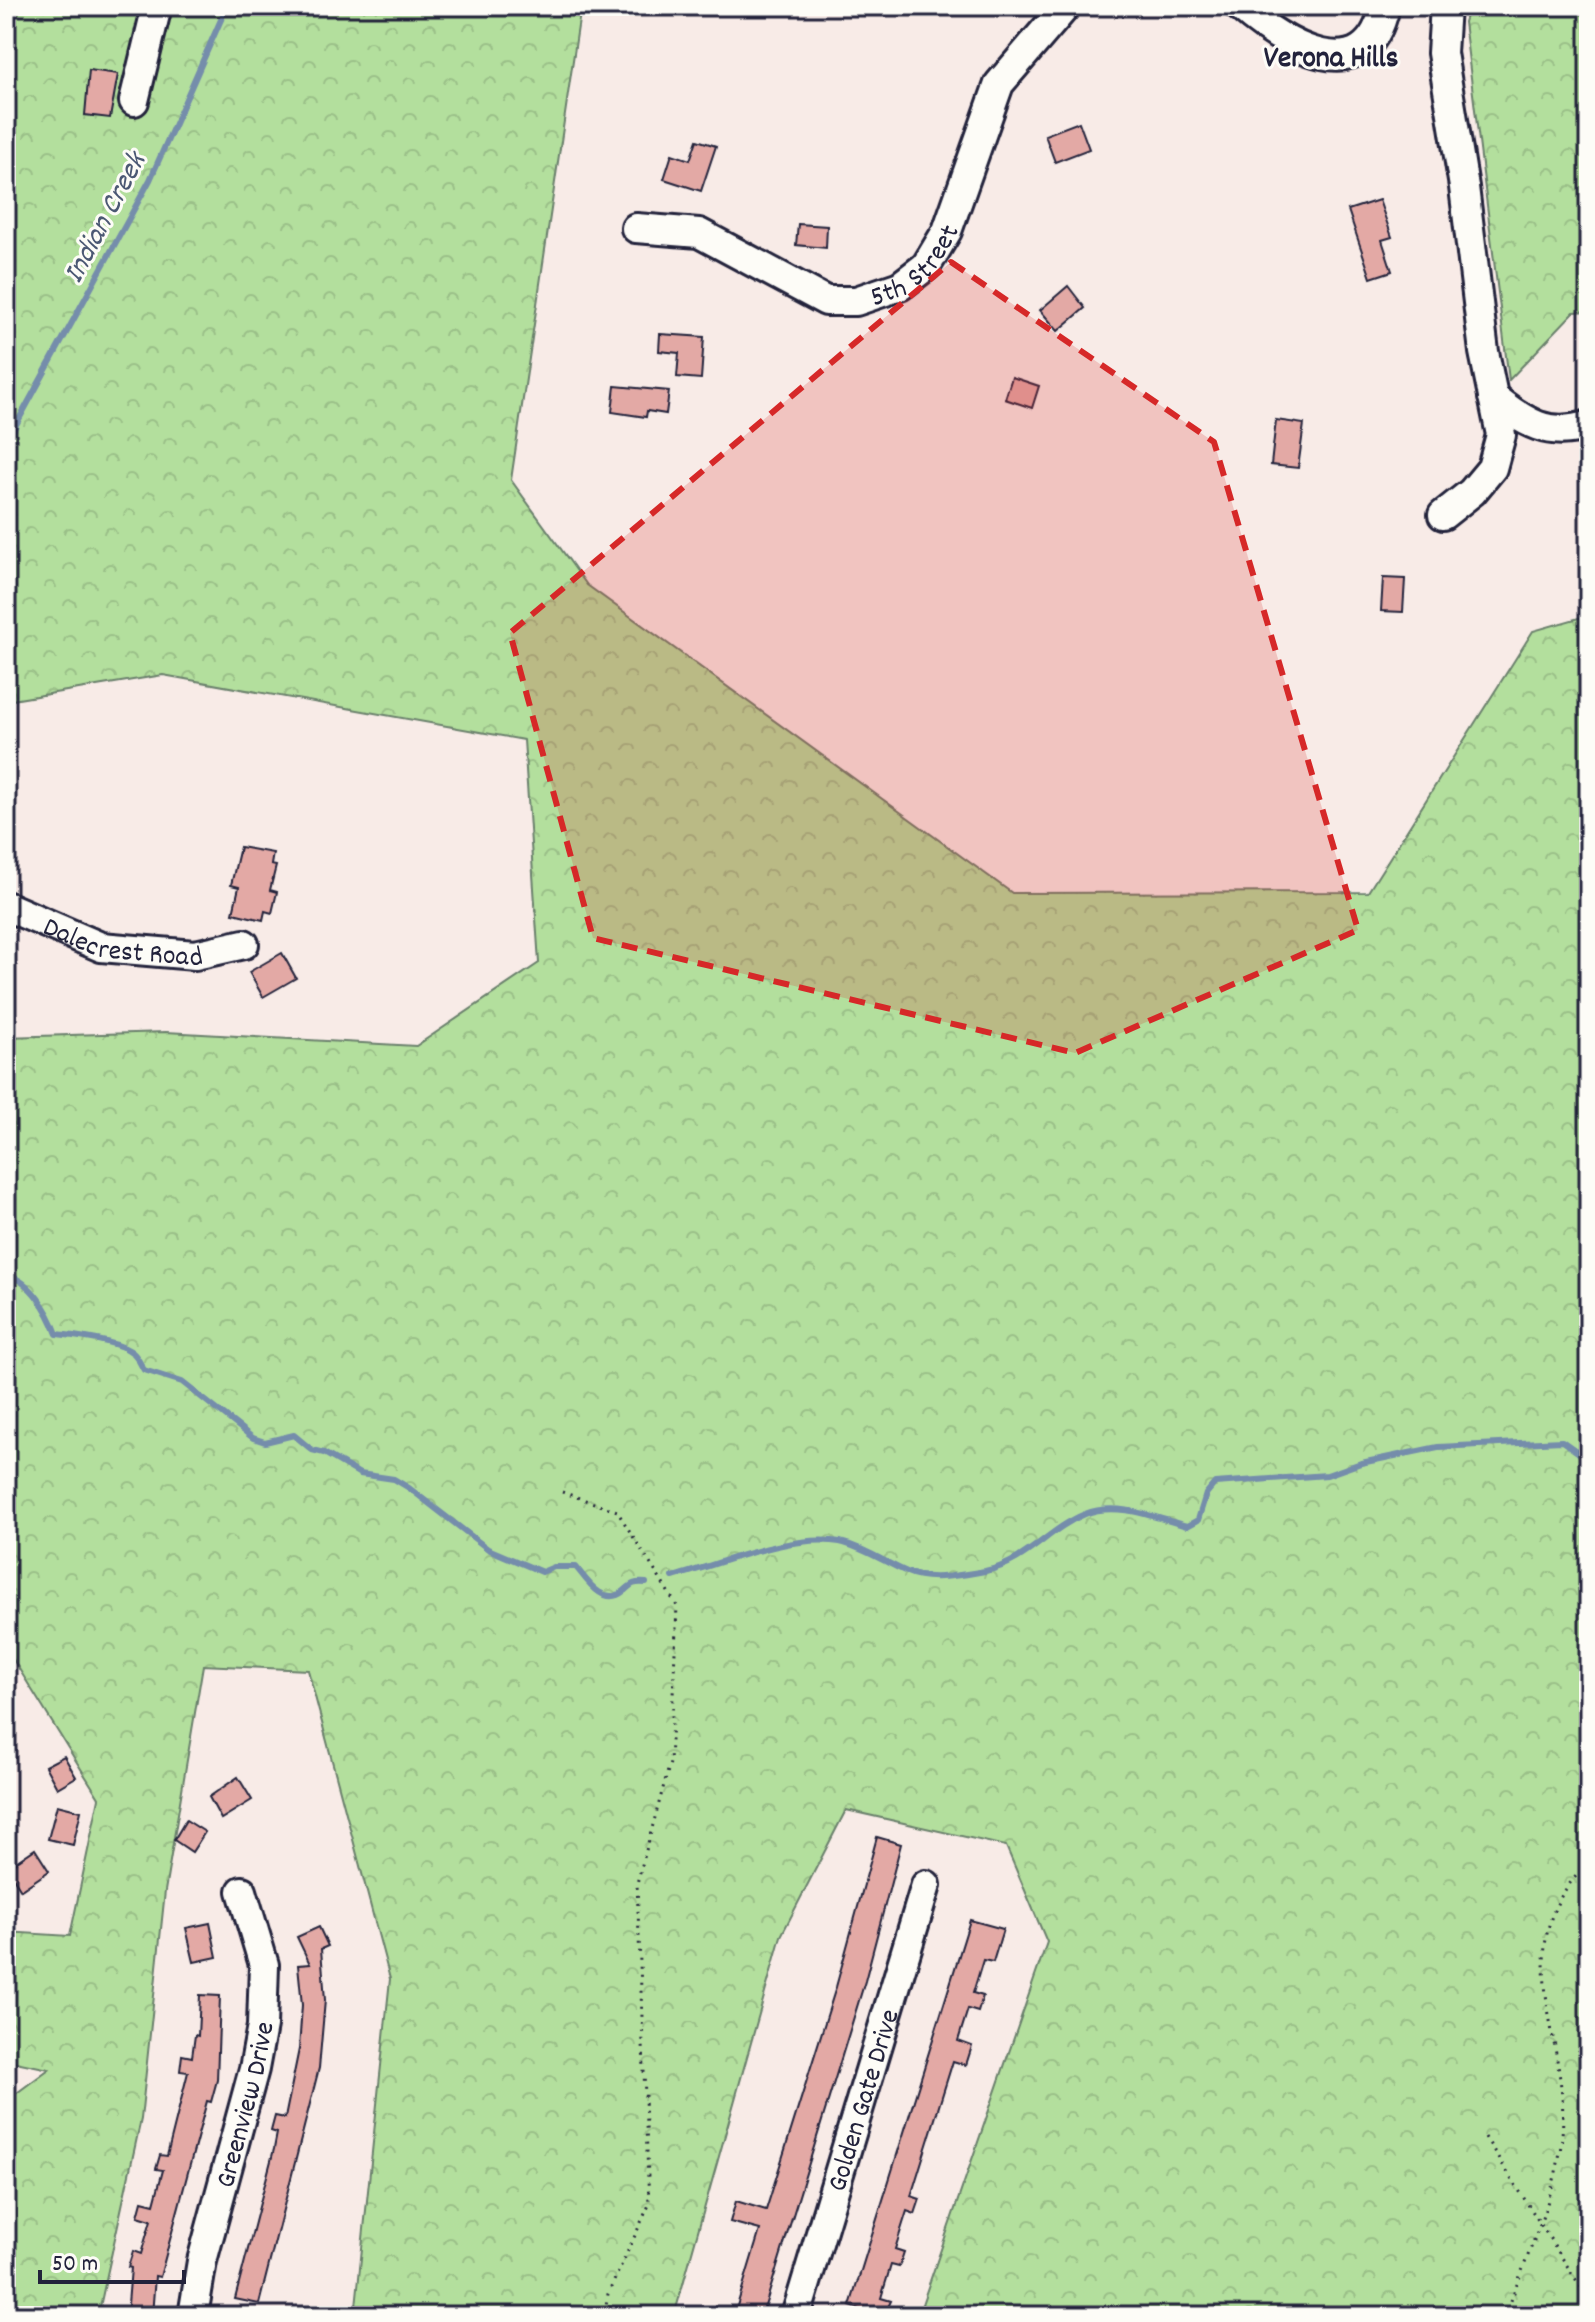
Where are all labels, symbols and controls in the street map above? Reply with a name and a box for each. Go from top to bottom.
district label: Verona Hills [1264,39,1398,82]
water label: Indian Creek [55,144,161,292]
street label: 5th Street [866,220,973,320]
street label: Dalecrest Road [36,909,207,981]
street label: Golden Gate Drive [820,2005,912,2197]
street label: Greenview Drive [208,2019,287,2193]
scale bar [40,2234,184,2284]
text: 50 m [52,2248,98,2282]

